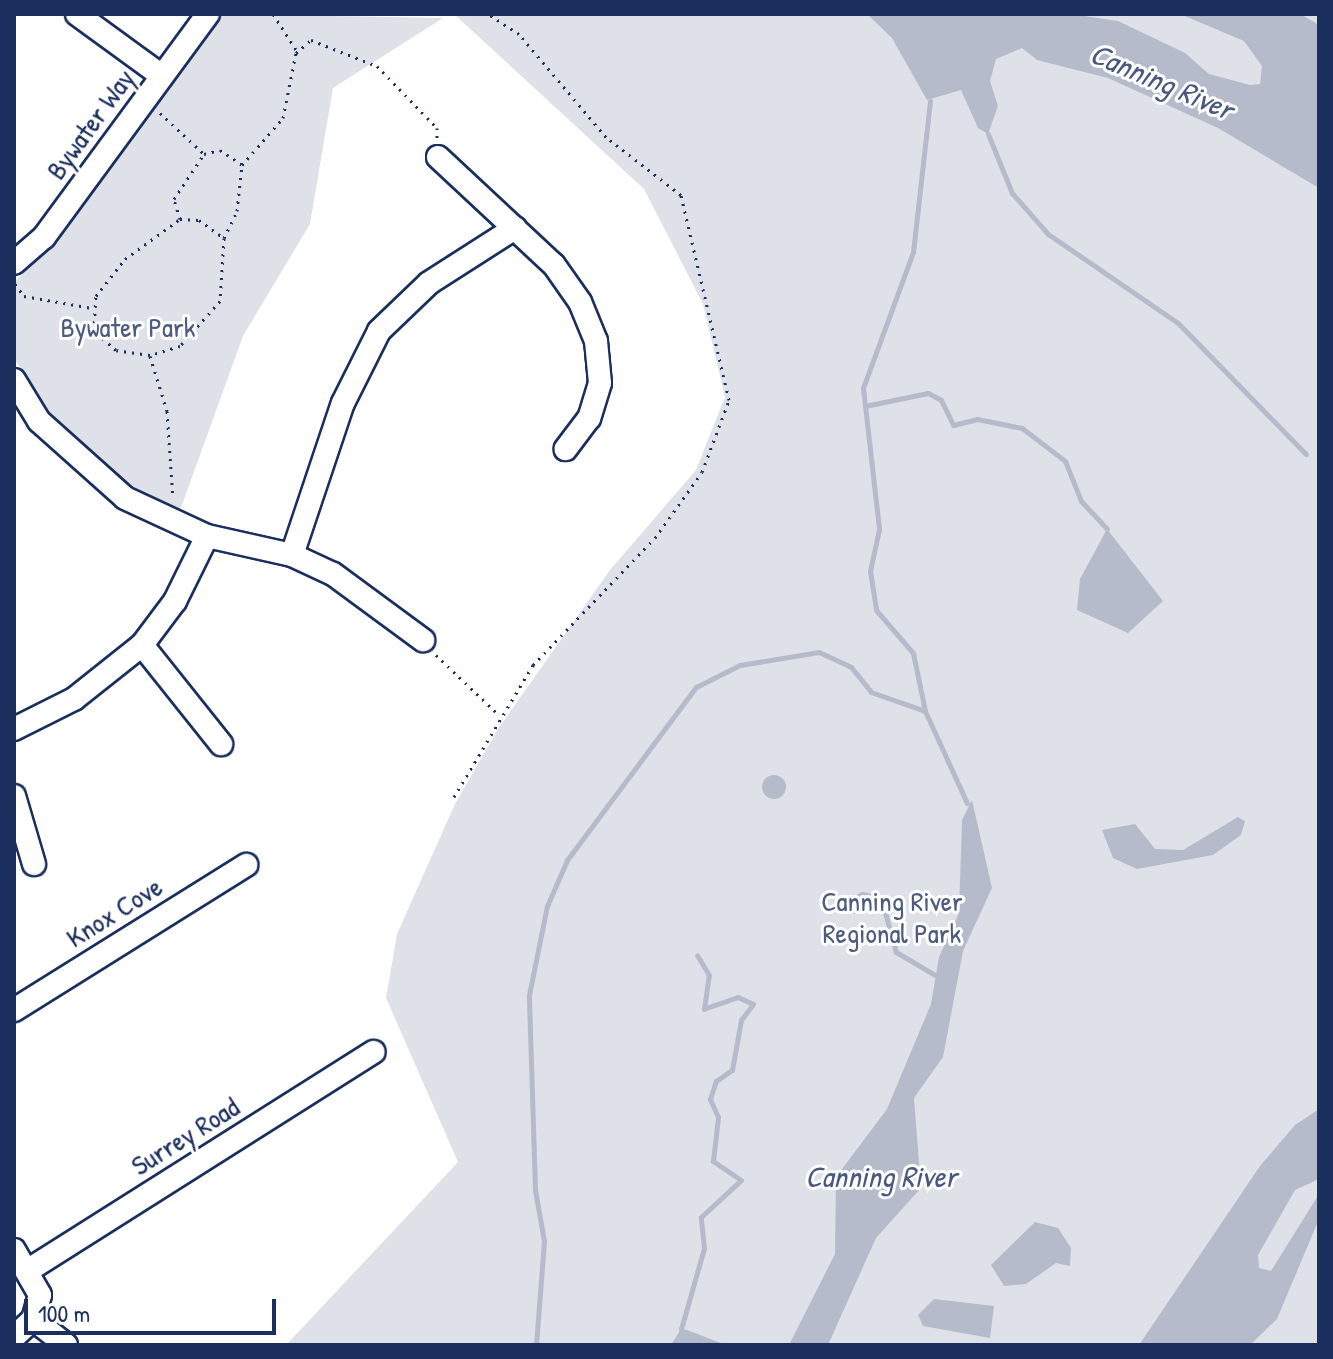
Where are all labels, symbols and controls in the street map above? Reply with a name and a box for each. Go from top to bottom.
water label: Canning River [1085,35,1239,127]
street label: Bywater Way [39,62,141,186]
park label: Bywater Park [61,310,195,344]
street label: Knox Cove [60,870,168,954]
park label: Canning River Regional Park [821,884,963,950]
street label: Surrey Road [125,1090,245,1182]
water label: Canning River [805,1158,957,1194]
scale bar [28,1283,280,1333]
text: 100 m [38,1297,90,1329]

